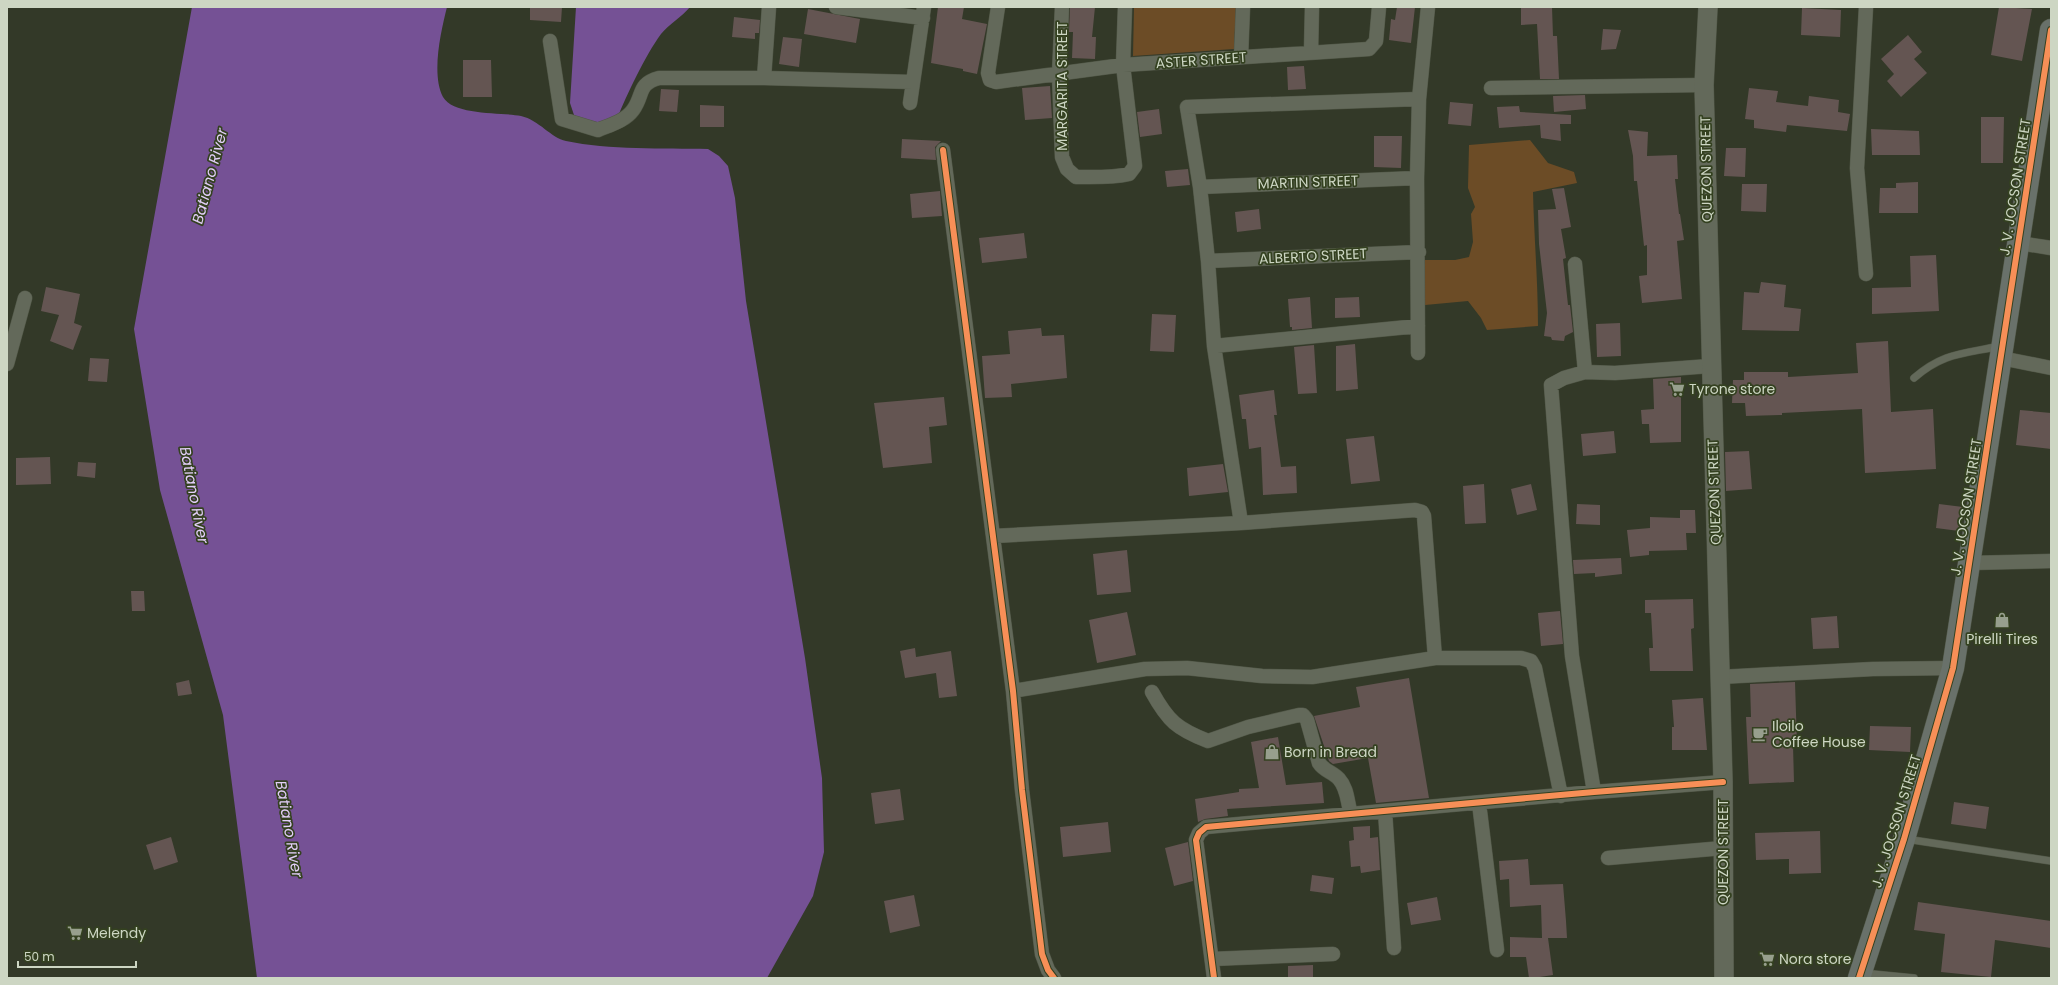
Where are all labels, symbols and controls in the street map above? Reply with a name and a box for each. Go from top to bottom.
street label: MARGARITA STREET [1052,21,1072,151]
street label: ASTER STREET [1155,47,1247,73]
street label: QUEZON STREET [1695,115,1717,222]
street label: J. V. JOCSON STREET [1994,117,2036,257]
water label: Batiano River [187,125,232,226]
street label: MARTIN STREET [1257,170,1359,194]
street label: ALBERTO STREET [1258,243,1368,269]
place label: Tyrone store [1689,379,1776,399]
supermarket icon: Tyrone store [1668,380,1686,398]
street label: J. V. JOCSON STREET [1945,437,1987,577]
street label: QUEZON STREET [1702,438,1726,545]
water label: Batiano River [175,445,214,546]
shop icon: Pirelli Tires [1993,611,2011,629]
place label: Pirelli Tires [1966,629,2038,649]
place label: Iloilo Coffee House [1772,716,1866,752]
cafe icon: Iloilo Coffee House [1751,725,1769,743]
place label: Born in Bread [1284,742,1377,762]
shop icon: Born in Bread [1263,743,1281,761]
street label: J. V. JOCSON STREET [1866,751,1926,890]
water label: Batiano River [271,779,308,880]
street label: QUEZON STREET [1713,799,1733,905]
place label: Melendy [87,923,146,943]
supermarket icon: Melendy [66,924,84,942]
scale bar [18,943,136,969]
text: 50 m [24,948,55,965]
place label: Nora store [1779,949,1852,969]
supermarket icon: Nora store [1758,950,1776,968]

